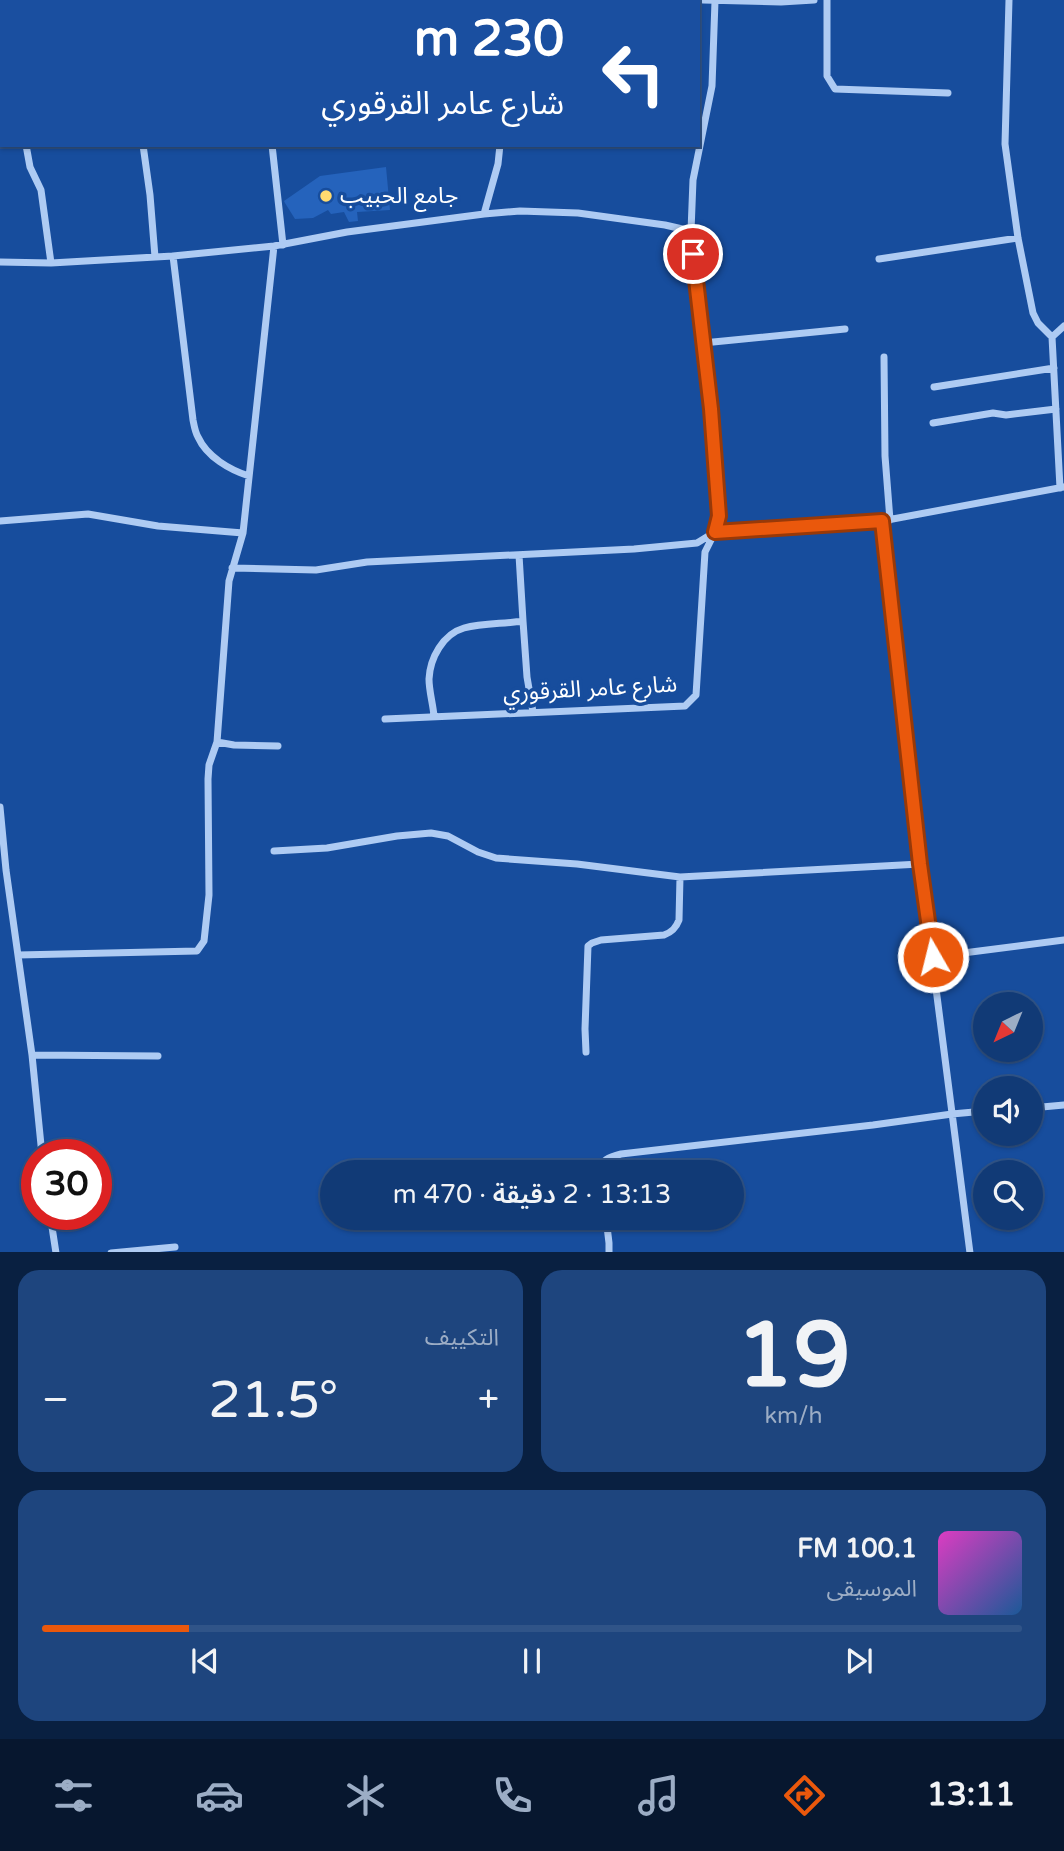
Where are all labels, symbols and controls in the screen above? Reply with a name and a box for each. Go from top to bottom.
text: 230 m [414,10,564,69]
icon: left [588,28,679,119]
text: شارع عامر القرقوري [321,85,564,123]
place label: جامع الحبيب [340,182,458,212]
marker: جامع الحبيب [318,188,334,204]
pin [663,224,723,284]
icon: arrive [674,235,712,273]
street label: شارع عامر القرقوري [502,670,678,710]
position arrow [896,920,970,994]
north arrow [973,992,1043,1062]
map controls [973,992,1043,1230]
button: sound [973,1076,1043,1146]
speed limit sign: 30 [21,1139,112,1230]
button: search [973,1160,1043,1230]
text: 13:13 · 2 دقيقة · 470 m [393,1179,671,1210]
text: 19 [736,1301,851,1411]
text: التكييف [425,1324,499,1352]
text: 21.5° [208,1369,338,1432]
text: − [42,1377,69,1423]
text: + [478,1377,499,1423]
text: km/h [765,1402,822,1430]
text: 100.1 FM [797,1533,917,1564]
text: الموسيقى [826,1575,917,1603]
icon: previous [186,1642,224,1680]
icon: pause [513,1642,551,1680]
icon: next [840,1642,878,1680]
icon: filters [49,1771,98,1820]
icon: car [195,1771,244,1820]
icon: climate [341,1771,390,1820]
icon: phone [488,1771,537,1820]
icon: music [634,1771,683,1820]
icon: directions [780,1771,829,1820]
text: 13:11 [927,1776,1015,1814]

